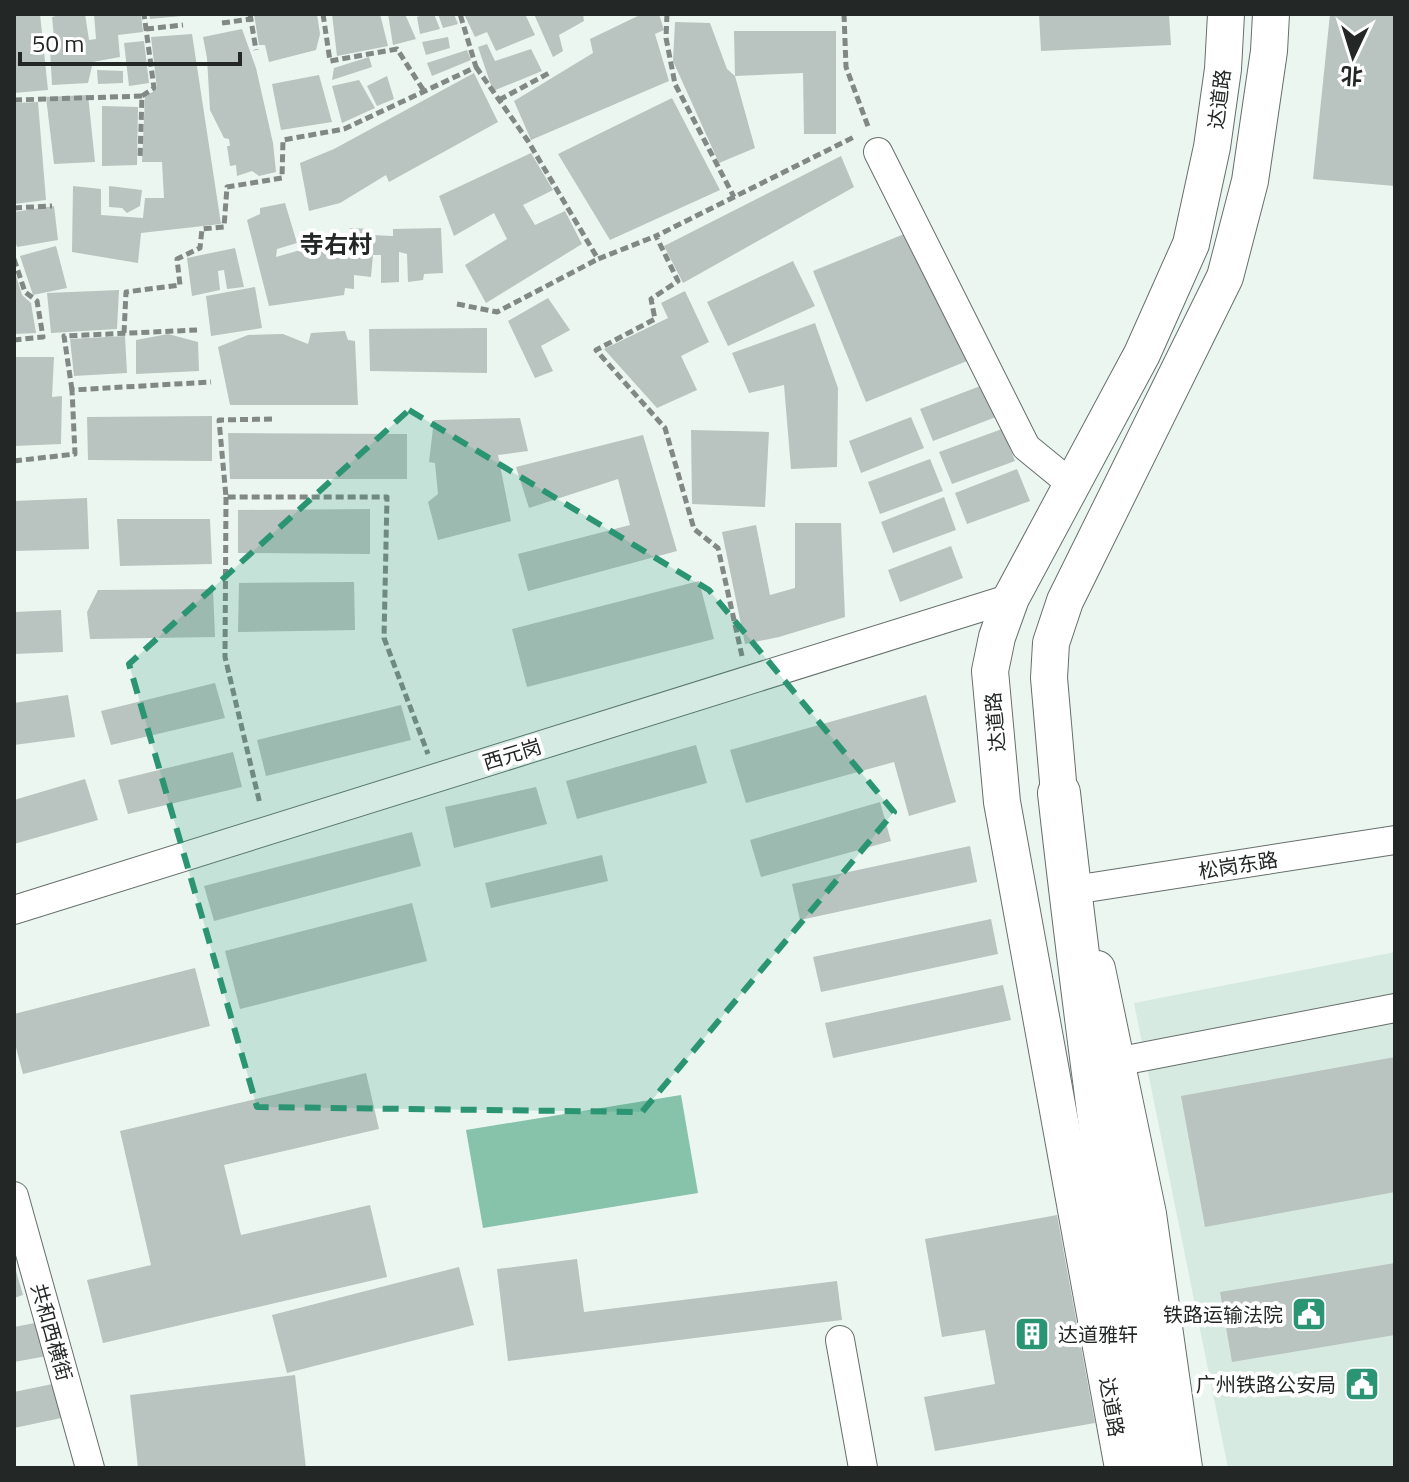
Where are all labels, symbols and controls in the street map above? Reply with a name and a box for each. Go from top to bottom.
scale bar [20,16,240,66]
north arrow [1313,16,1393,96]
text: 50 m [32,25,84,61]
text: 北 [1339,58,1364,94]
street label: 达道路 [1200,67,1238,131]
district label: 寺右村 [300,226,372,262]
street label: 达道路 [977,691,1013,753]
street label: 西元岗 [479,730,545,778]
street label: 松岗东路 [1196,843,1280,887]
street label: 共和西横街 [23,1280,81,1384]
public building icon: 铁路运输法院 [1290,1295,1328,1333]
place label: 铁路运输法院 [1163,1299,1283,1330]
building icon: 达道雅轩 [1013,1315,1051,1353]
place label: 达道雅轩 [1058,1319,1138,1350]
public building icon: 广州铁路公安局 [1343,1365,1381,1403]
place label: 广州铁路公安局 [1196,1369,1336,1400]
street label: 达道路 [1092,1375,1132,1439]

